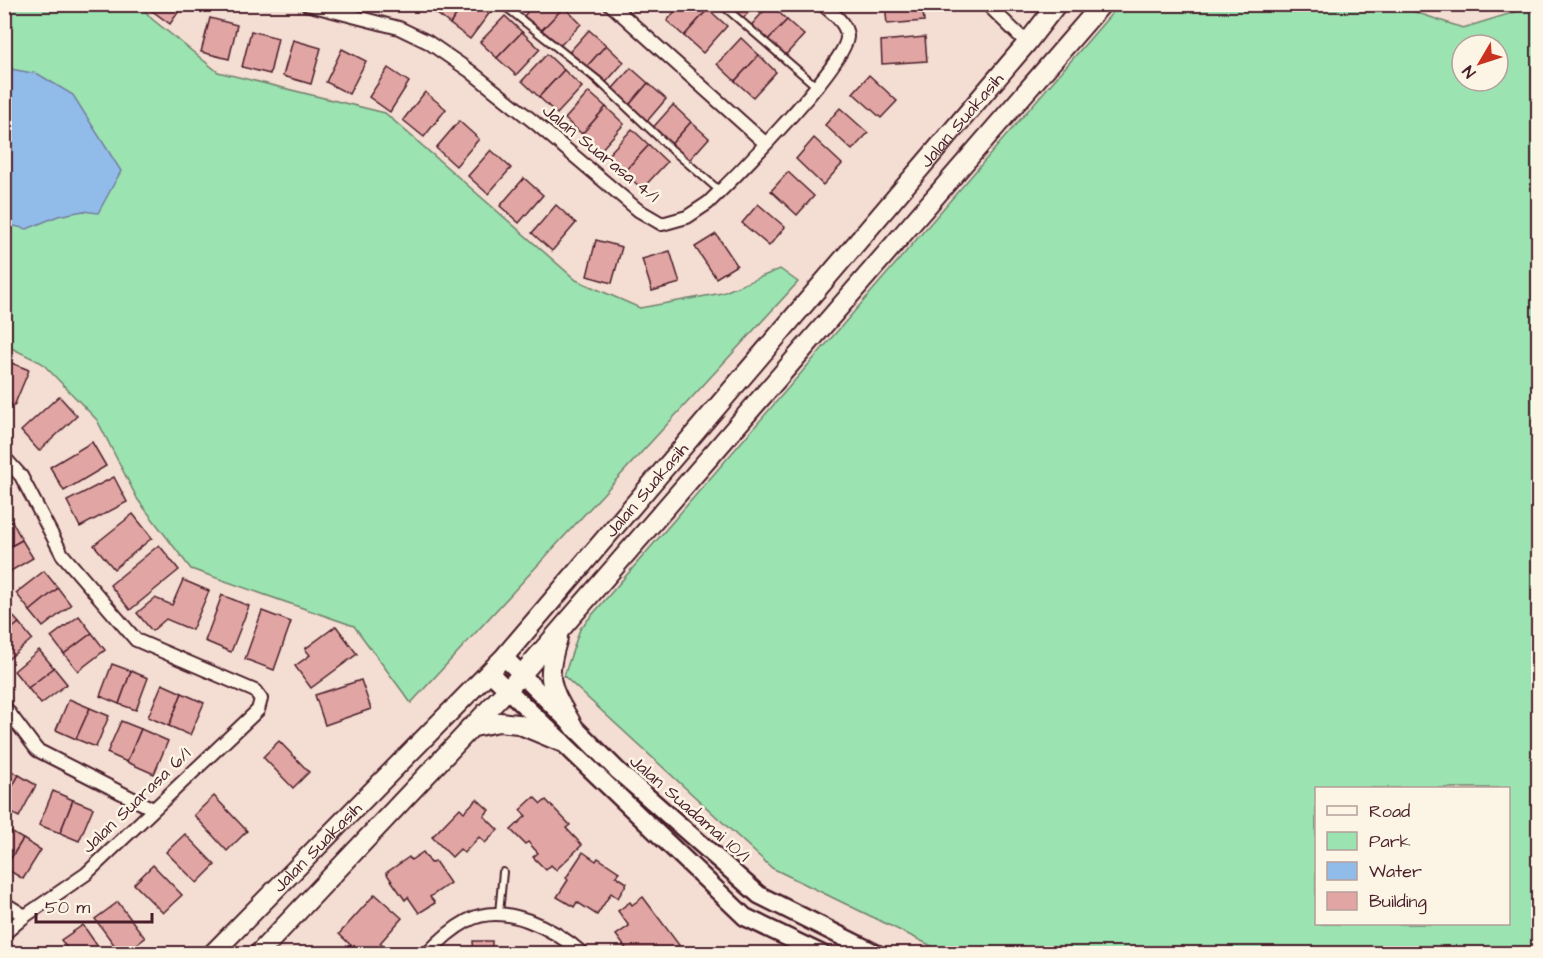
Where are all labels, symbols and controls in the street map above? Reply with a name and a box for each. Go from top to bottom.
north arrow [1450,33,1510,93]
text: N [1457,61,1481,83]
street label: Jalan Suakasih [914,67,1010,173]
street label: Jalan Suarasa 4/1 [537,98,665,208]
street label: Jalan Suakasih [599,437,694,543]
street label: Jalan Suarasa 6/1 [76,742,196,859]
street label: Jalan Suadamai 10/1 [624,749,755,868]
legend [1315,787,1510,925]
street label: Jalan Suakasih [267,797,368,898]
text: Road [1369,799,1410,824]
text: Park [1369,829,1411,854]
text: Water [1369,859,1422,884]
scale bar [36,886,152,924]
text: Building [1369,889,1427,915]
text: 50 m [45,895,90,920]

